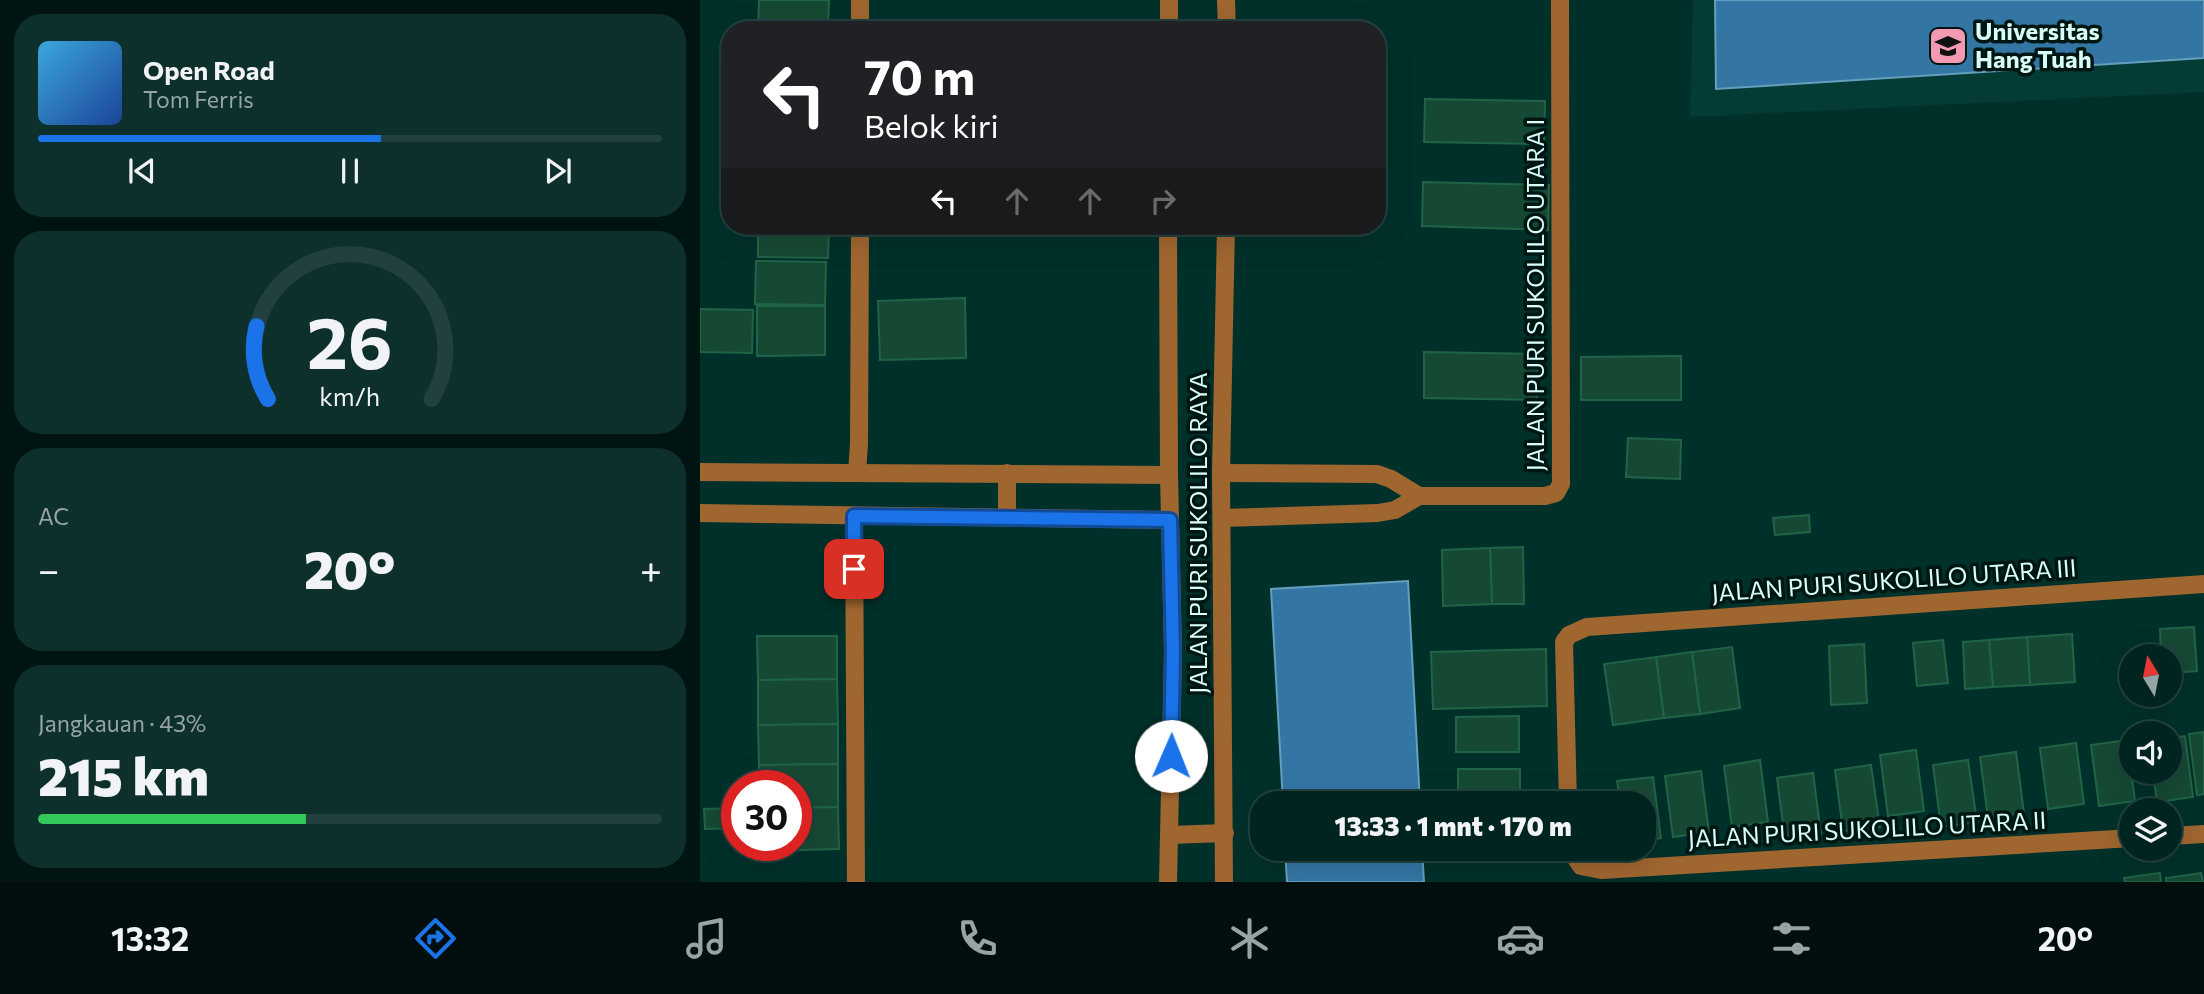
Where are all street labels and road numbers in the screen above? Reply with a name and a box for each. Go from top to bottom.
street label: JALAN PURI SUKOLILO UTARA I [1520,119,1549,471]
street label: JALAN PURI SUKOLILO RAYA [1183,372,1212,694]
street label: JALAN PURI SUKOLILO UTARA III [1710,552,2077,607]
street label: JALAN PURI SUKOLILO UTARA II [1687,805,2047,852]

